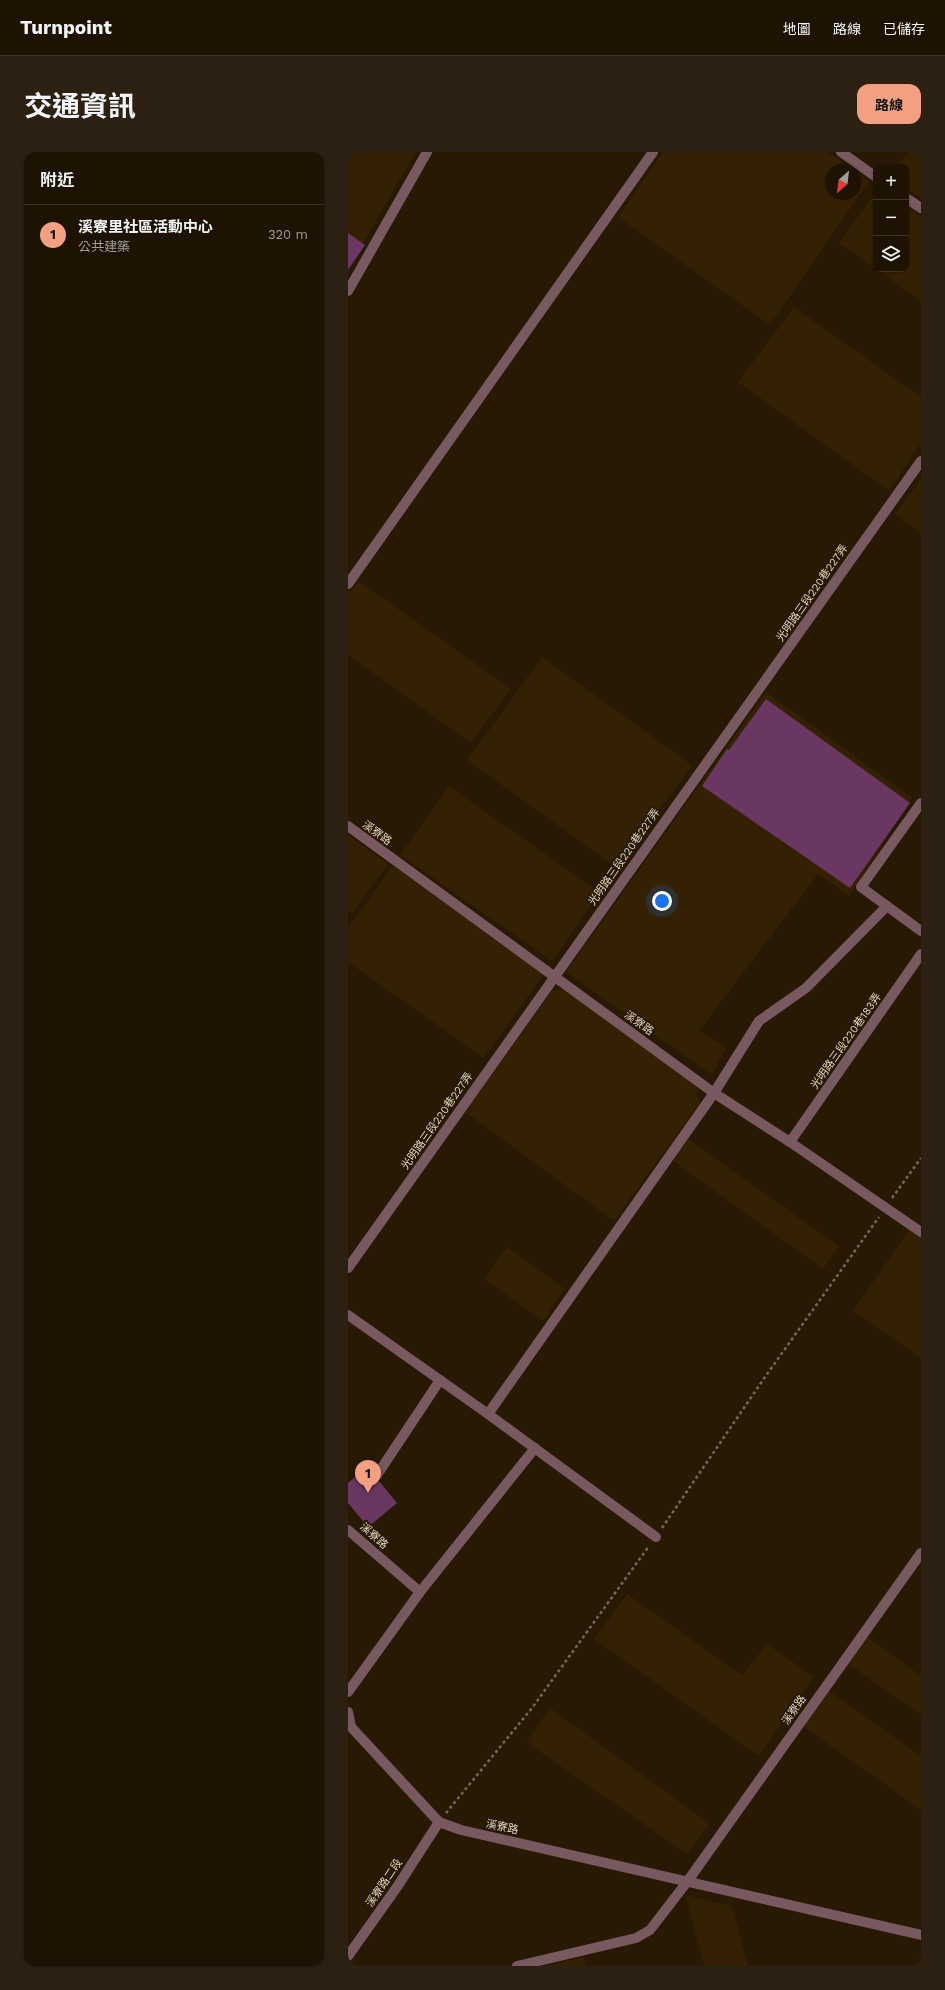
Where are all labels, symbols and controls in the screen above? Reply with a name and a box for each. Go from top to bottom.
text: Turnpoint [20,16,112,39]
text: 地圖 [783,21,811,37]
text: 路線 [833,21,861,37]
text: 已儲存 [883,21,925,37]
button: 路線 [857,84,921,124]
text: 交通資訊 [24,90,136,123]
north arrow [825,164,861,200]
map controls [873,164,909,272]
button: + [873,164,909,200]
text: 附近 [40,170,74,190]
button: − [873,200,909,236]
text: 溪寮里社區活動中心 [78,218,213,236]
text: 1 [50,227,56,242]
text: 320 m [268,227,308,242]
button: layers [873,236,909,272]
text: 公共建築 [78,239,130,254]
street label: 光明路三段220巷227弄 [774,542,850,644]
street label: 光明路三段220巷227弄 [586,806,662,908]
street label: 溪寮路 [360,818,394,848]
your location [652,891,672,911]
street label: 光明路三段220巷183弄 [808,991,884,1091]
street label: 溪寮路 [622,1008,656,1038]
street label: 光明路三段220巷227弄 [399,1070,475,1172]
pin: 1 [355,1460,381,1493]
street label: 溪寮路 [357,1520,391,1552]
street label: 溪寮路 [779,1693,809,1727]
street label: 溪寮路 [485,1817,519,1837]
street label: 溪寮路二段 [363,1857,405,1909]

